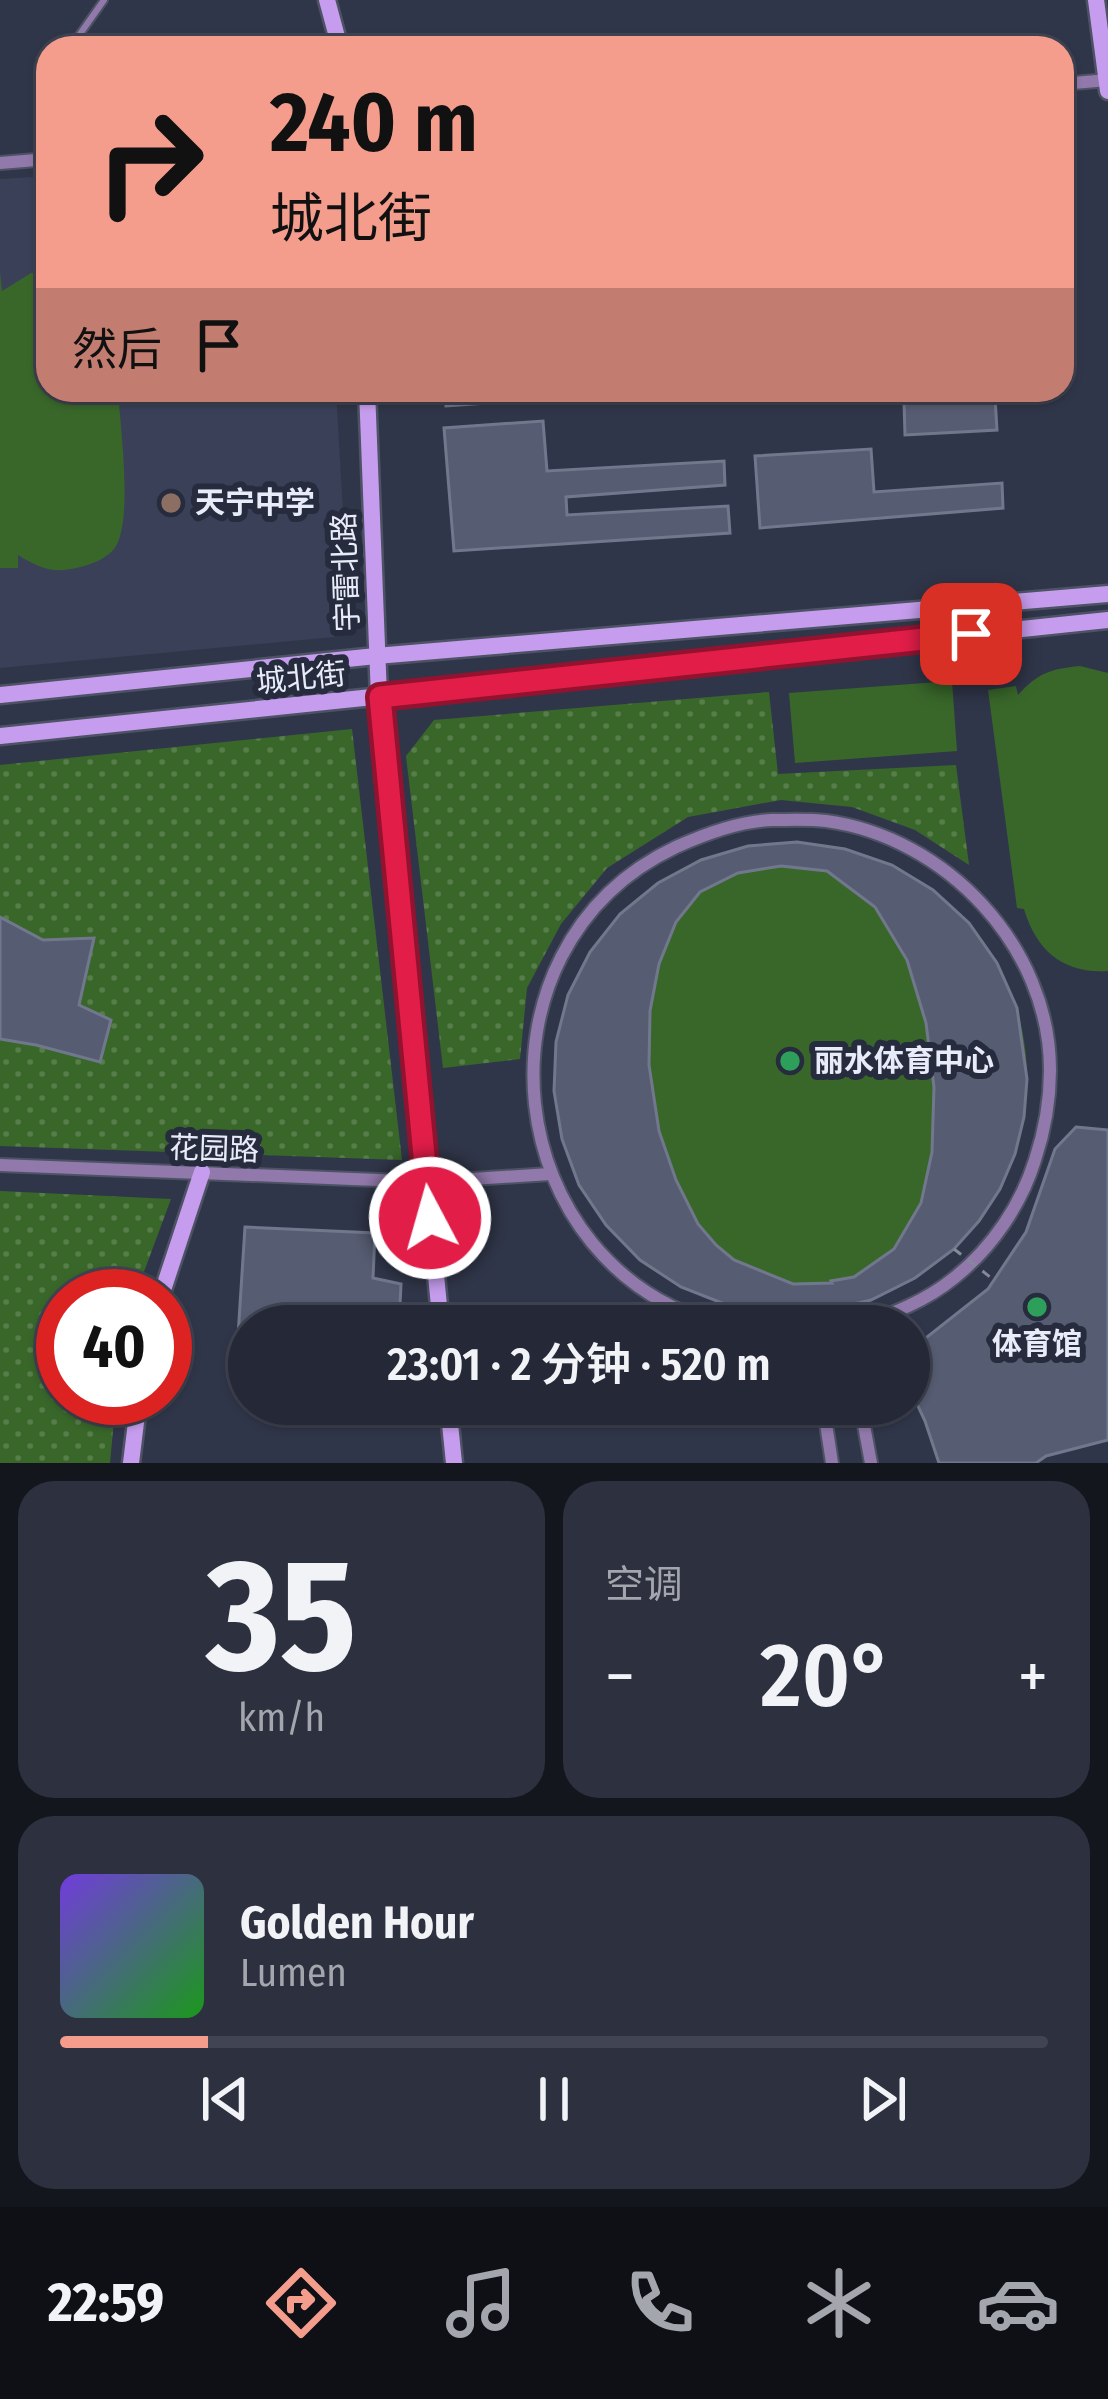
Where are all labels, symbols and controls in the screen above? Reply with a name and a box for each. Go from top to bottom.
text: 240 m [270,72,478,173]
icon: right [72,84,228,240]
text: 城北街 [270,187,432,251]
icon: arrive [186,312,252,378]
text: 然后 [72,323,162,377]
place label: 天宁中学 [195,485,315,521]
marker: 天宁中学 [158,490,184,516]
street label: 宇雷北路 [326,511,366,633]
pin [920,583,1022,685]
icon: arrive [938,601,1004,667]
street label: 城北街 [254,655,348,701]
place label: 丽水体育中心 [814,1043,994,1079]
marker: 丽水体育中心 [777,1048,803,1074]
street label: 花园路 [168,1129,260,1169]
position arrow [367,1155,493,1281]
speed limit sign: 40 [36,1269,192,1425]
marker: 体育馆 [1024,1294,1050,1320]
place label: 体育馆 [992,1326,1082,1362]
text: 23:01 · 2 分钟 · 520 m [387,1338,771,1392]
text: 35 [206,1523,357,1710]
text: 空调 [605,1562,683,1608]
text: 20° [760,1622,892,1730]
text: − [605,1637,635,1716]
text: + [1018,1637,1048,1716]
text: km/h [238,1695,325,1741]
text: Golden Hour [240,1896,474,1950]
text: Lumen [240,1950,347,1996]
icon: previous [192,2066,258,2132]
icon: pause [521,2066,587,2132]
icon: next [850,2066,916,2132]
icon: directions [259,2261,343,2345]
icon: music [439,2261,523,2345]
icon: phone [618,2261,702,2345]
icon: climate [797,2261,881,2345]
icon: car [976,2261,1060,2345]
text: 22:59 [48,2271,164,2335]

